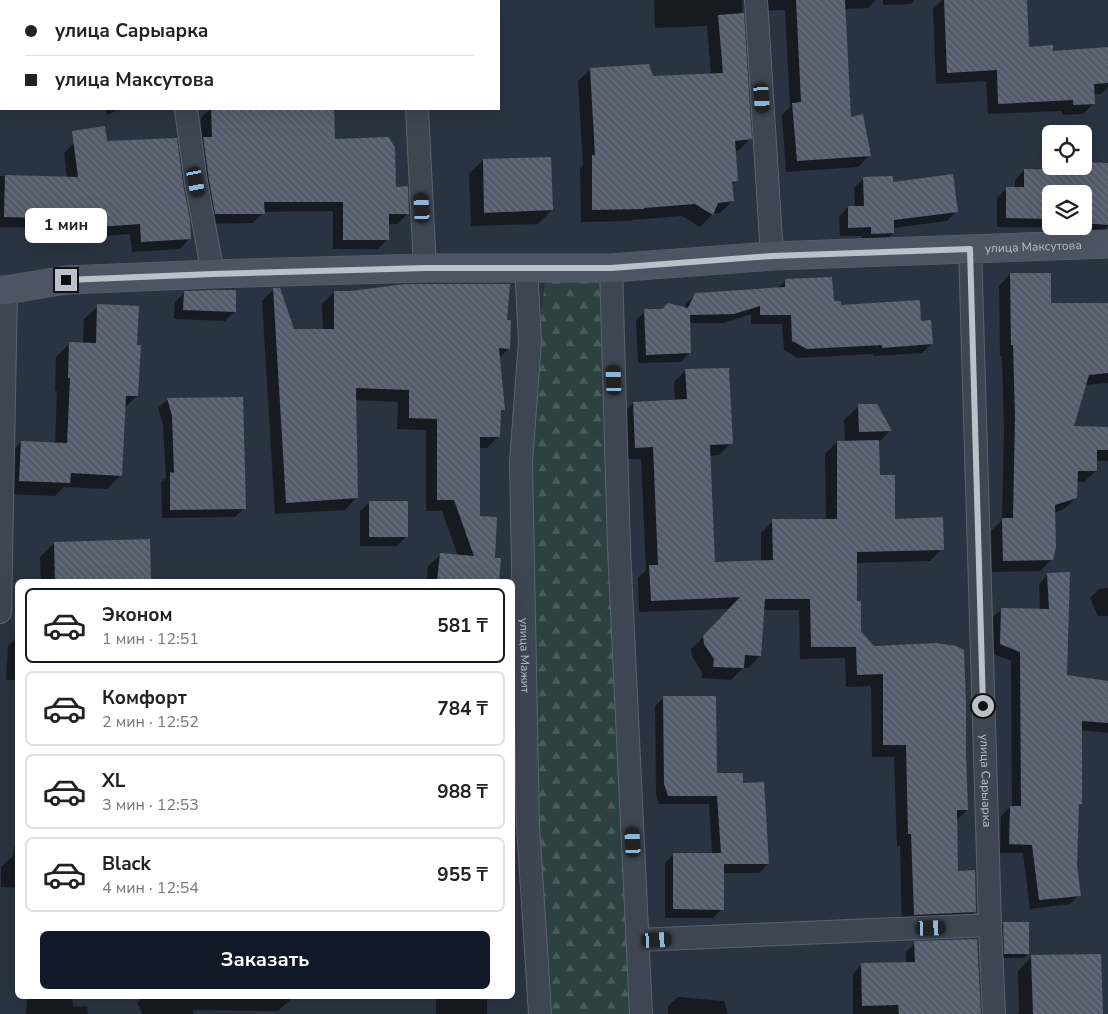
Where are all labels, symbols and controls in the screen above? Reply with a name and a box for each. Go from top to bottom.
text: улица Сарыарка [55,18,209,44]
text: улица Максутова [55,67,214,93]
car [753,83,770,113]
map controls [1042,125,1092,235]
button: locate [1042,125,1092,175]
car [185,166,206,198]
button: layers [1042,185,1092,235]
car [413,193,430,223]
callout: 1 мин [25,208,107,242]
text: 1 мин [44,214,88,236]
street label: улица Максутова [985,237,1082,256]
route end [55,269,77,291]
car [605,365,622,395]
text: Эконом [102,602,173,628]
icon: car [42,603,87,648]
text: 581 ₸ [437,613,488,639]
street label: улица Мажит [516,618,533,694]
text: 1 мин · 12:51 [102,628,199,650]
text: Комфорт [102,685,187,711]
icon: car [42,686,87,731]
route start [972,695,994,717]
text: 784 ₸ [437,696,488,722]
text: 2 мин · 12:52 [102,711,199,733]
street label: улица Сарыарка [976,734,995,828]
text: XL [102,768,125,794]
icon: car [42,769,87,814]
text: 988 ₸ [437,779,488,805]
text: 3 мин · 12:53 [102,794,199,816]
car [624,827,641,857]
text: Black [102,851,151,877]
icon: car [42,852,87,897]
text: 955 ₸ [437,862,488,888]
text: 4 мин · 12:54 [102,877,199,899]
car [915,920,946,936]
button: Заказать [40,931,490,989]
car [641,932,672,948]

